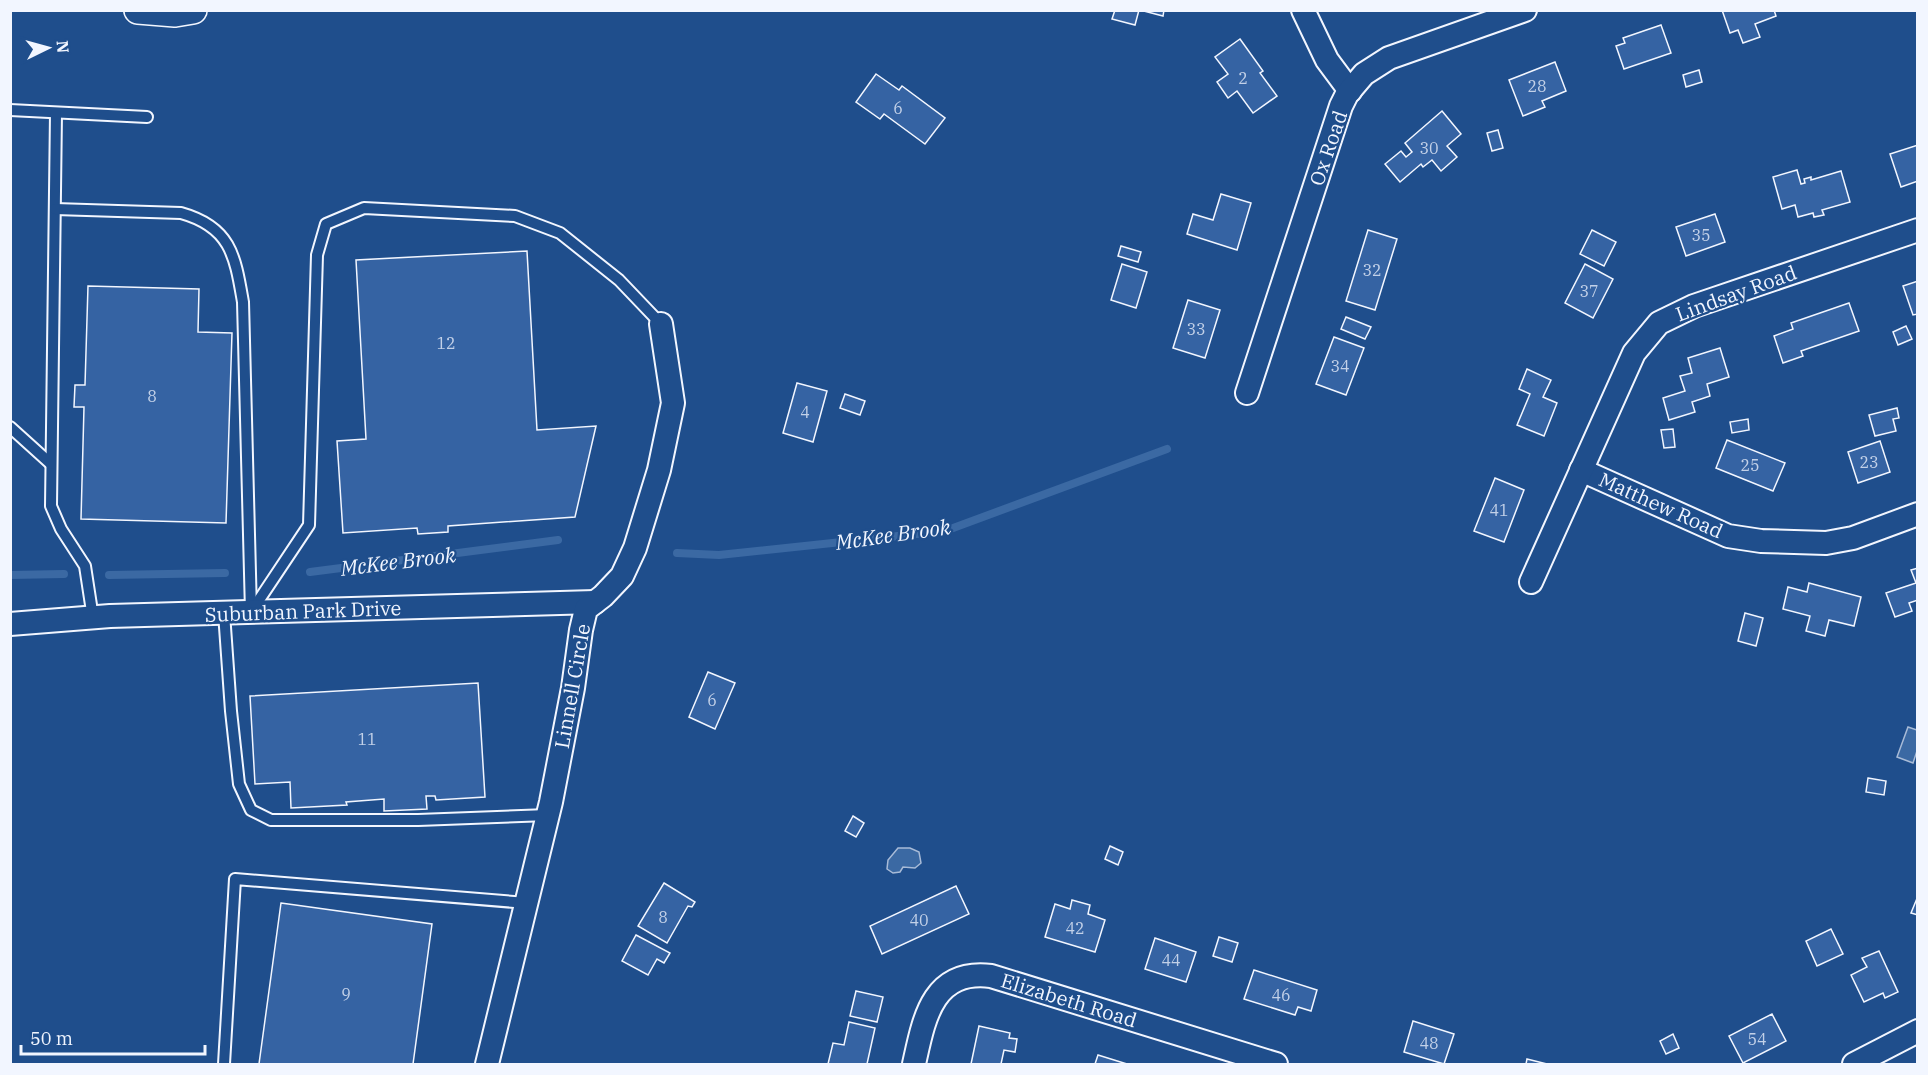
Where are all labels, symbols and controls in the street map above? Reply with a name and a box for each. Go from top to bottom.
north arrow [18,18,78,78]
text: N [52,40,73,54]
house number: 2 [1238,68,1248,88]
house number: 28 [1527,76,1547,96]
house number: 6 [893,98,903,118]
street label: Ox Road [1303,107,1353,189]
house number: 30 [1419,138,1439,158]
house number: 35 [1691,225,1711,245]
street label: Lindsay Road [1672,259,1800,327]
house number: 32 [1362,260,1382,280]
house number: 37 [1579,281,1599,301]
house number: 33 [1186,319,1206,339]
house number: 12 [436,333,456,353]
house number: 34 [1330,356,1350,376]
house number: 8 [147,386,157,406]
house number: 4 [800,402,810,422]
house number: 23 [1859,452,1879,472]
house number: 25 [1740,455,1760,475]
street label: Matthew Road [1595,466,1727,544]
house number: 41 [1489,500,1509,520]
water label: McKee Brook [833,512,953,556]
water label: McKee Brook [338,540,458,582]
street label: Suburban Park Drive [204,594,402,628]
street label: Linnell Circle [548,621,596,751]
house number: 6 [707,690,717,710]
house number: 11 [357,729,377,749]
house number: 8 [658,907,668,927]
house number: 40 [909,910,929,930]
house number: 42 [1065,918,1085,938]
house number: 44 [1161,950,1181,970]
street label: Elizabeth Road [998,967,1140,1033]
house number: 9 [341,984,351,1004]
house number: 46 [1271,985,1291,1005]
scale bar [21,1018,206,1056]
text: 50 m [30,1027,73,1050]
house number: 54 [1747,1029,1767,1049]
house number: 48 [1419,1033,1439,1053]

